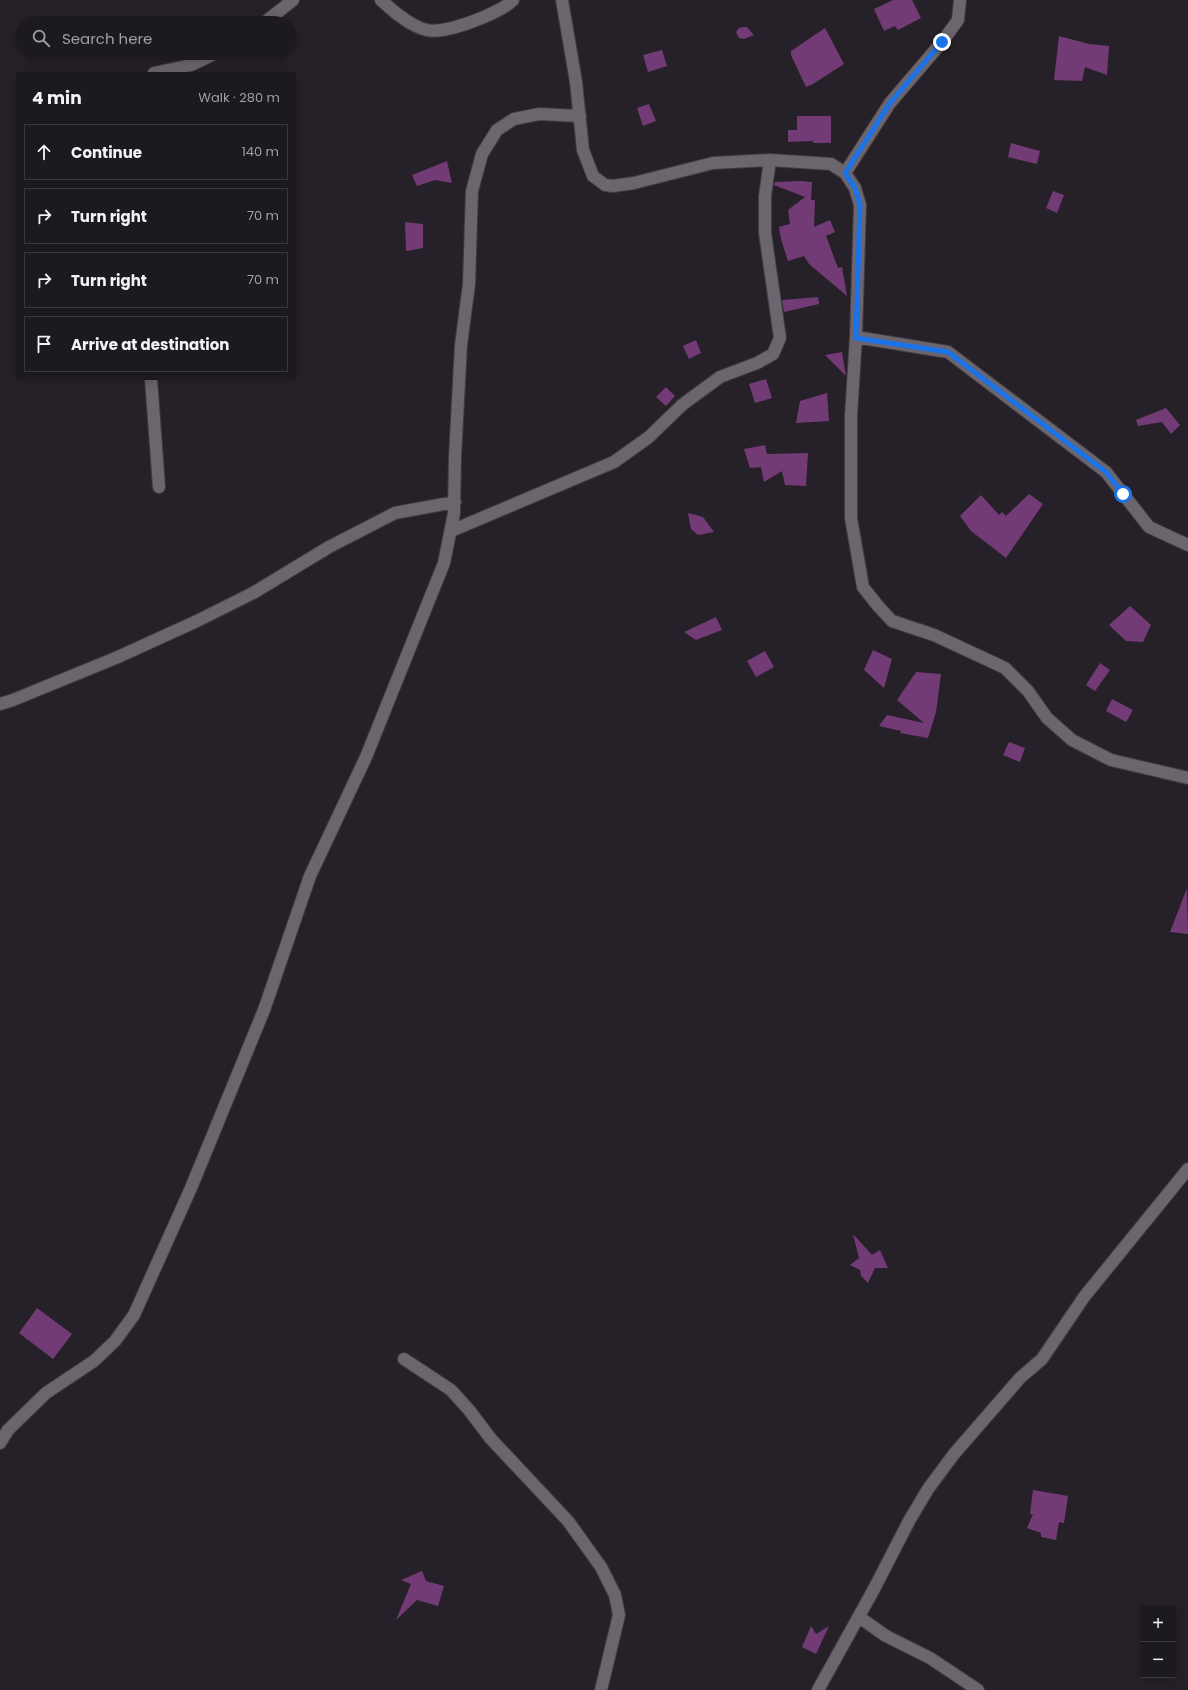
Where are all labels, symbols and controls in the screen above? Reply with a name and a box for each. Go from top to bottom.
search box [16,16,296,60]
icon: search [30,27,52,49]
text: Search here [62,28,152,49]
route end [933,33,951,51]
text: 4 min [32,86,82,110]
text: Walk · 280 m [198,88,280,107]
icon: ahead [33,141,55,163]
text: Continue [71,142,142,163]
text: 140 m [242,142,279,161]
icon: right [33,205,55,227]
text: Turn right [71,206,147,227]
text: 70 m [247,206,279,225]
icon: right [33,269,55,291]
text: Turn right [71,270,147,291]
text: 70 m [247,270,279,289]
icon: arrive [33,333,55,355]
text: Arrive at destination [71,334,229,355]
route start [1114,485,1132,503]
map controls [1140,1606,1176,1678]
button: + [1140,1606,1176,1642]
button: − [1140,1642,1176,1678]

